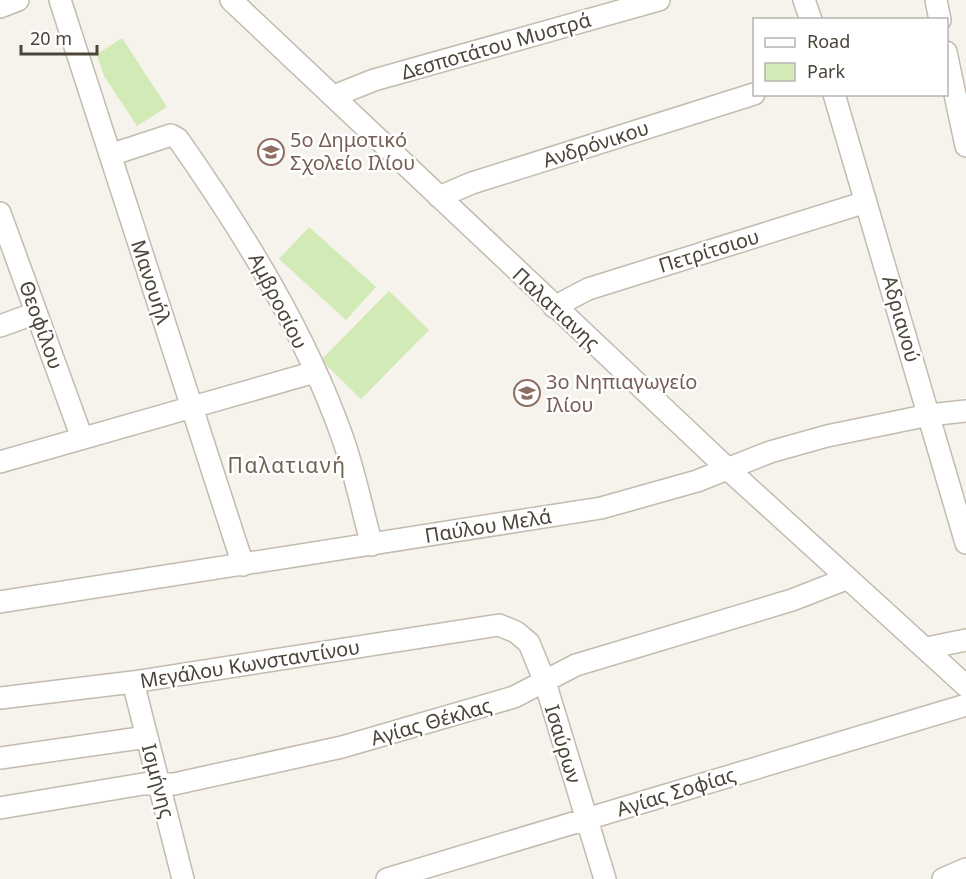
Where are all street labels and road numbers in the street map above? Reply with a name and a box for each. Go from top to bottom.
street label: Δεσποτάτου Μυστρά [398,5,594,86]
street label: Ανδρόνικου [539,114,652,173]
street label: Πετρίτσιου [655,222,763,279]
street label: Μανουήλ [125,236,178,328]
street label: Αμβροσίου [243,248,314,353]
street label: Παλατιανης [507,261,606,356]
street label: Αδριανού [876,272,927,366]
street label: Θεοφίλου [13,277,70,373]
street label: Παύλου Μελά [423,502,554,549]
street label: Μεγάλου Κωνσταντίνου [138,633,362,694]
street label: Αγίας Θέκλας [367,691,495,752]
street label: Ισαύρων [539,701,588,786]
street label: Ισμήνης [136,741,181,821]
street label: Αγίας Σοφίας [613,761,739,822]

